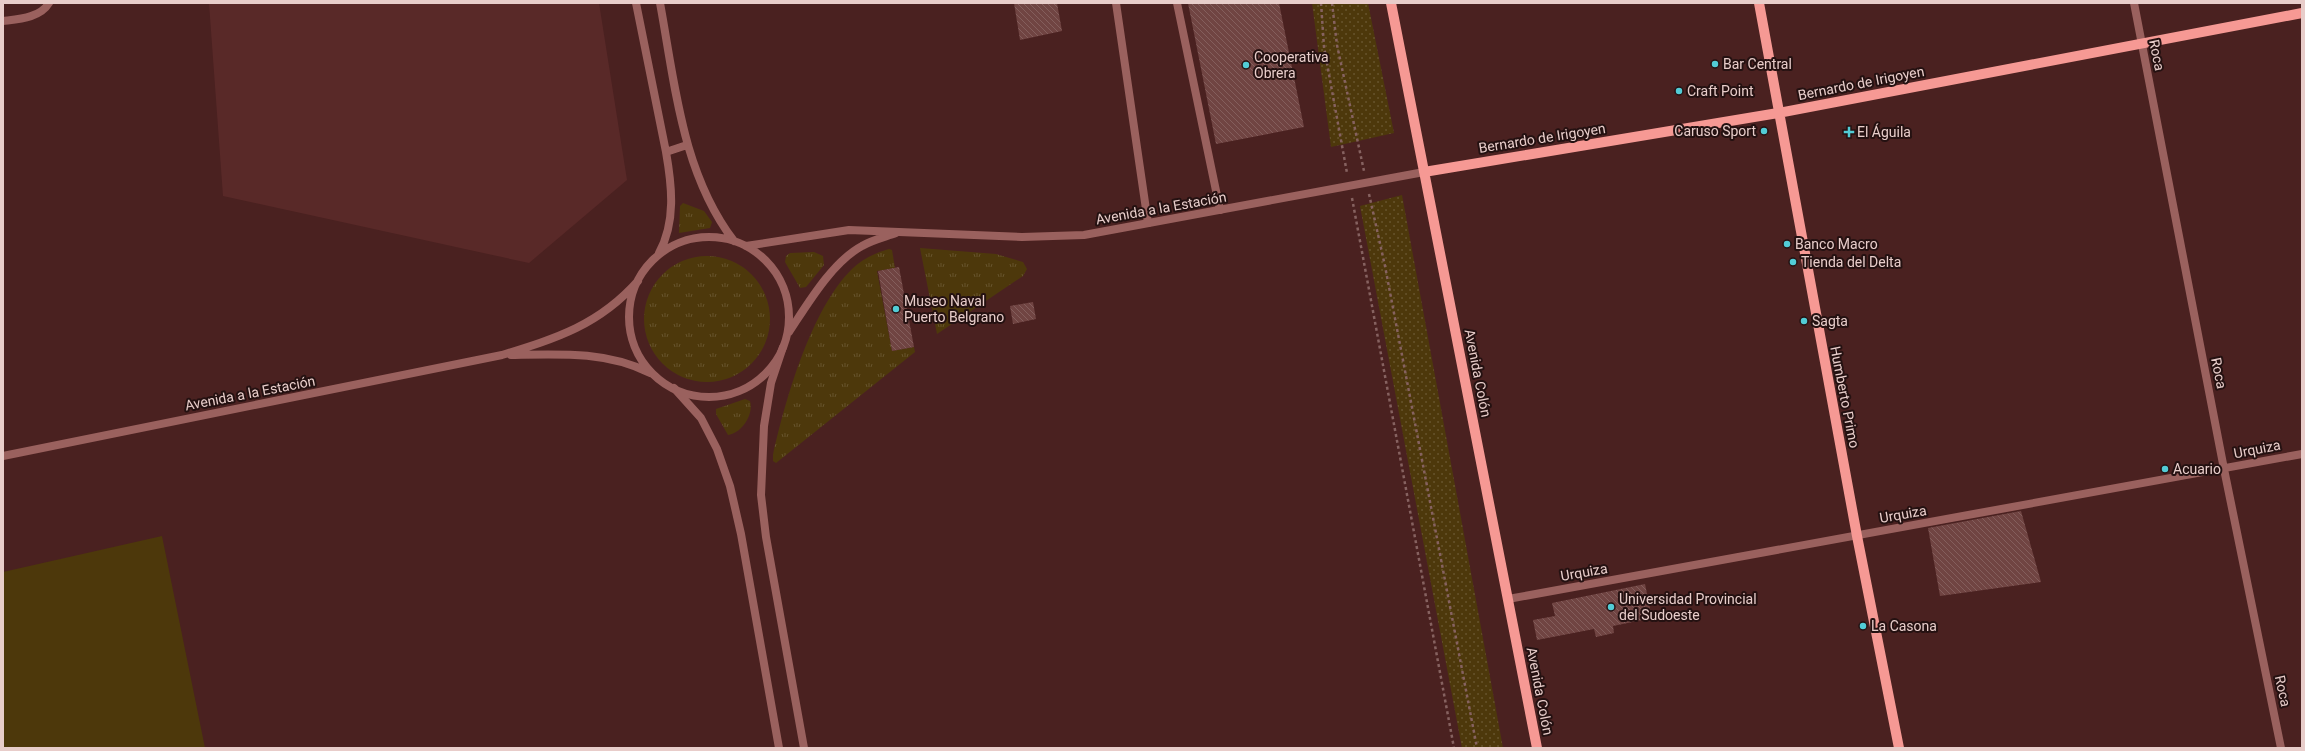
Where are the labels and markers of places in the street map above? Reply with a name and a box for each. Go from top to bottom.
place label: Cooperativa Obrera [1254,49,1329,81]
place label: Bar Central [1723,56,1792,72]
marker: Bar Central [1710,59,1720,69]
marker: Cooperativa Obrera [1241,60,1251,70]
place label: Craft Point [1687,83,1754,99]
marker: Craft Point [1674,86,1684,96]
place label: Caruso Sport [1674,123,1756,139]
place label: El Águila [1857,123,1911,140]
marker: Caruso Sport [1759,126,1769,136]
marker: El Águila [1844,127,1854,137]
place label: Banco Macro [1795,236,1878,252]
marker: Banco Macro [1782,239,1792,249]
place label: Tienda del Delta [1801,254,1901,270]
marker: Tienda del Delta [1788,257,1798,267]
place label: Museo Naval Puerto Belgrano [904,293,1004,325]
marker: Museo Naval Puerto Belgrano [891,304,901,314]
place label: Sagta [1812,313,1848,329]
marker: Sagta [1799,316,1809,326]
place label: Acuario [2173,461,2221,477]
marker: Acuario [2160,464,2170,474]
place label: Universidad Provincial del Sudoeste [1619,591,1757,623]
marker: Universidad Provincial del Sudoeste [1606,602,1616,612]
place label: La Casona [1871,618,1937,634]
marker: La Casona [1858,621,1868,631]

